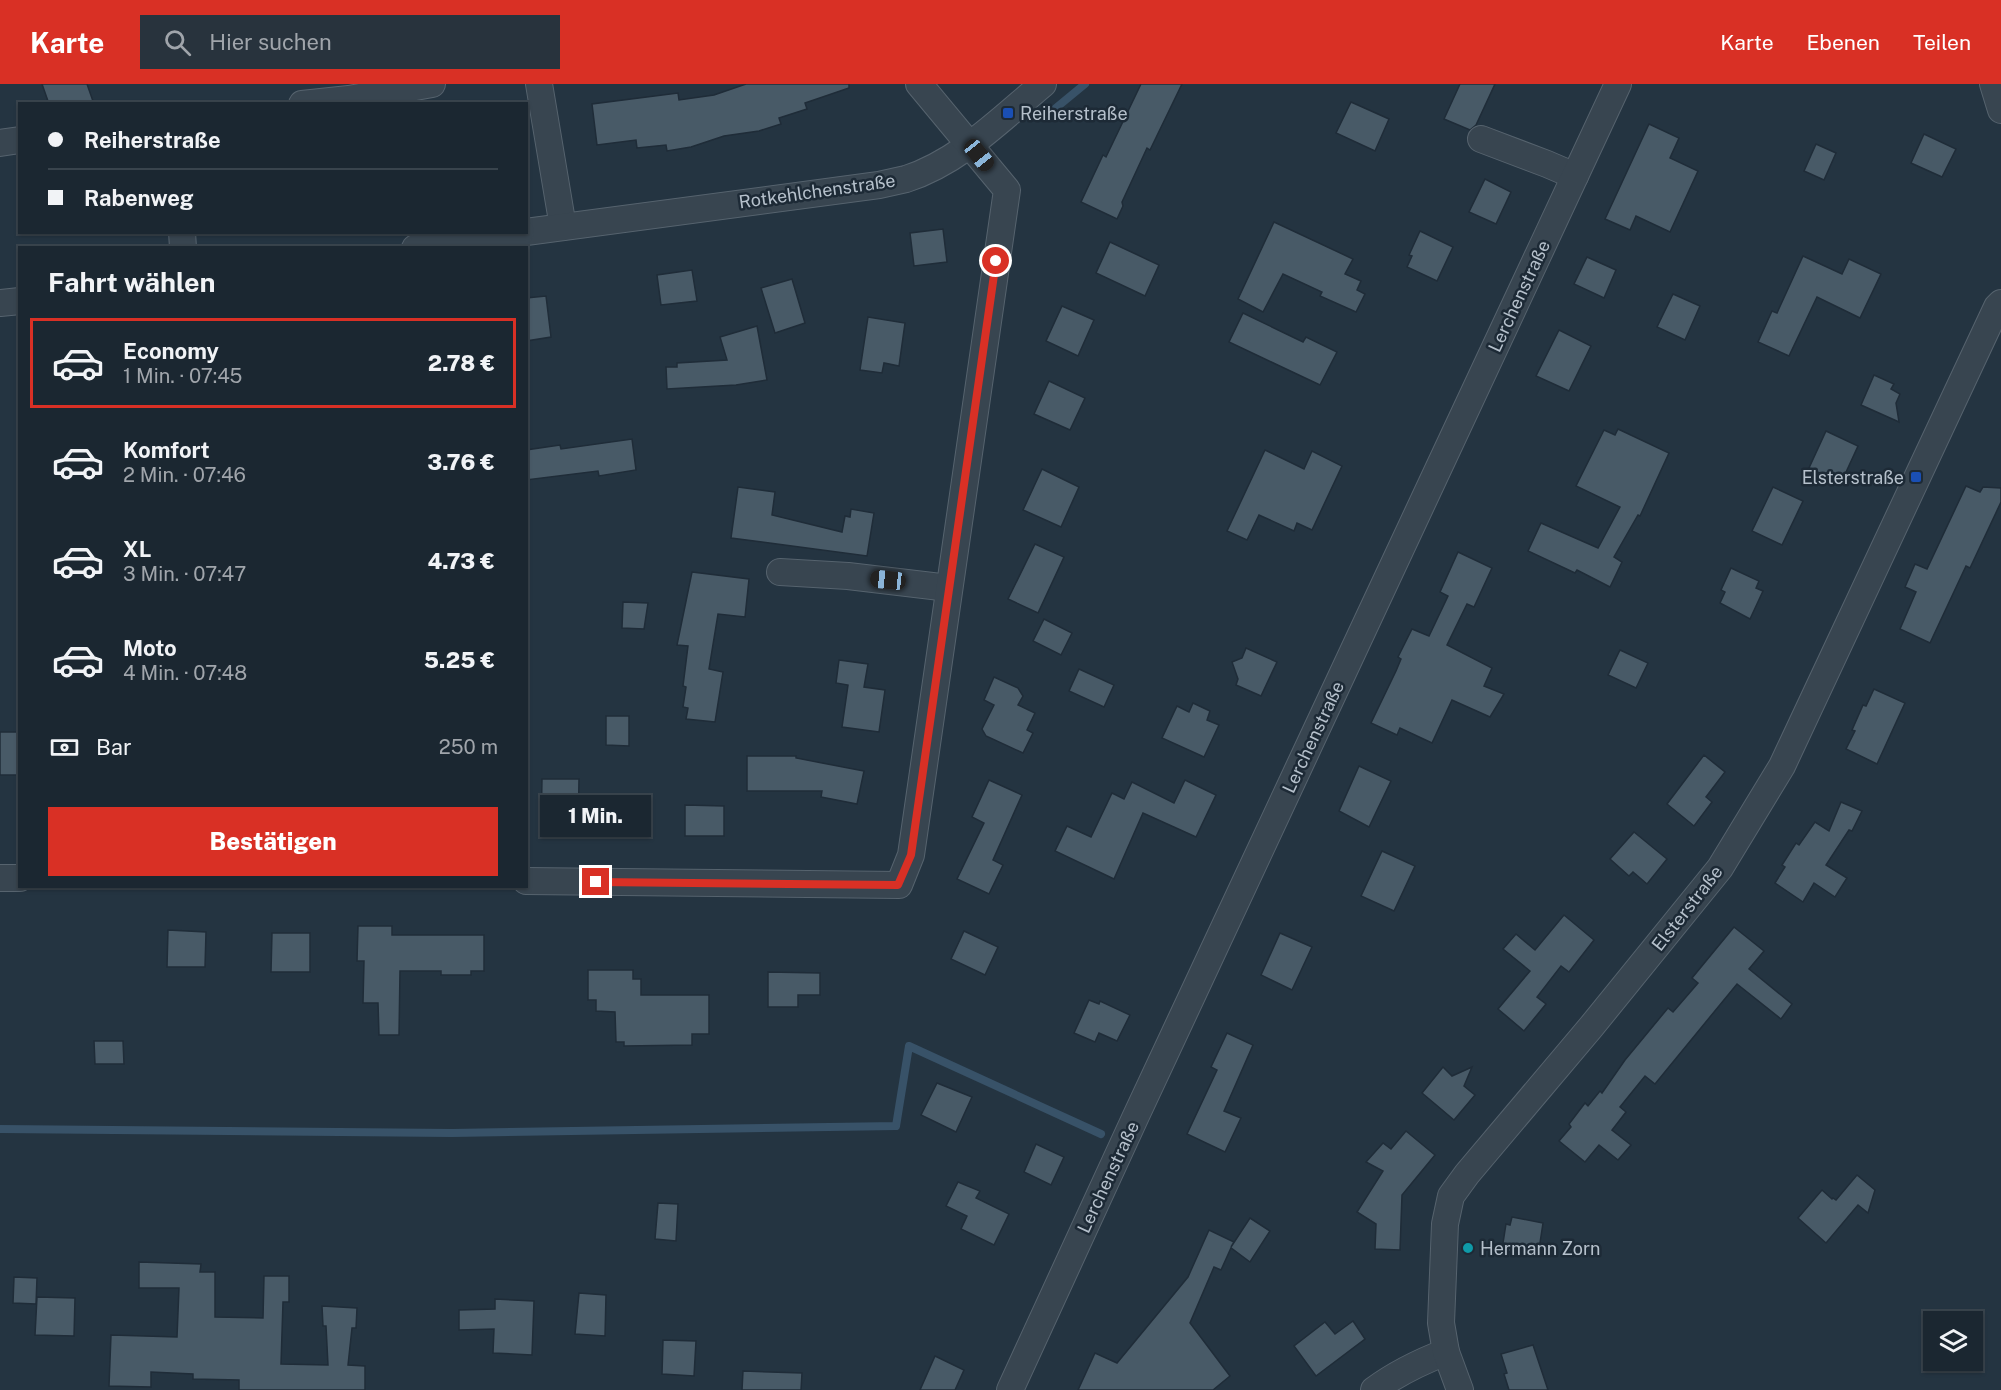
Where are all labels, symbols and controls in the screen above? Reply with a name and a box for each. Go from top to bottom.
search box [140,15,560,69]
text: Karte [30,26,104,59]
icon: search [161,26,194,59]
text: Hier suchen [209,29,332,55]
text: Karte [1720,30,1774,55]
text: Ebenen [1807,30,1880,55]
text: Teilen [1913,30,1971,55]
place label: Reiherstraße [1020,103,1128,124]
marker: Reiherstraße [1001,106,1015,120]
text: Reiherstraße [84,127,221,153]
car [961,135,997,175]
street label: Rotkehlchenstraße [737,170,897,212]
text: Rabenweg [84,185,194,211]
street label: Lerchenstraße [1484,237,1554,355]
route start [982,247,1009,274]
text: Fahrt wählen [48,266,216,298]
icon: car [51,336,105,390]
text: Economy [123,338,219,364]
text: 2.78 € [428,350,495,376]
text: 1 Min. · 07:45 [123,364,242,388]
icon: car [51,435,105,489]
text: Komfort [123,437,210,463]
text: 3.76 € [427,449,495,475]
text: 2 Min. · 07:46 [123,463,246,487]
place label: Elsterstraße [1802,467,1904,488]
marker: Elsterstraße [1909,470,1923,484]
icon: car [51,534,105,588]
text: XL [123,536,151,562]
text: 4.73 € [427,548,495,574]
text: 3 Min. · 07:47 [123,562,246,586]
car [869,569,907,591]
icon: car [51,633,105,687]
text: Moto [123,635,177,661]
text: 5.25 € [424,647,495,673]
text: 4 Min. · 07:48 [123,661,247,685]
street label: Lerchenstraße [1278,678,1348,796]
icon: cash [48,731,81,764]
text: Bar [96,734,132,760]
text: 250 m [439,735,498,759]
callout: 1 Min. [540,795,652,837]
text: 1 Min. [568,804,623,828]
button: Bestätigen [48,807,498,876]
street label: Elsterstraße [1647,861,1727,955]
route end [582,868,609,895]
street label: Lerchenstraße [1073,1118,1143,1236]
place label: Hermann Zorn [1480,1238,1600,1259]
marker: Hermann Zorn [1461,1241,1475,1255]
map controls [1923,1311,1983,1371]
button: layers [1923,1311,1983,1371]

